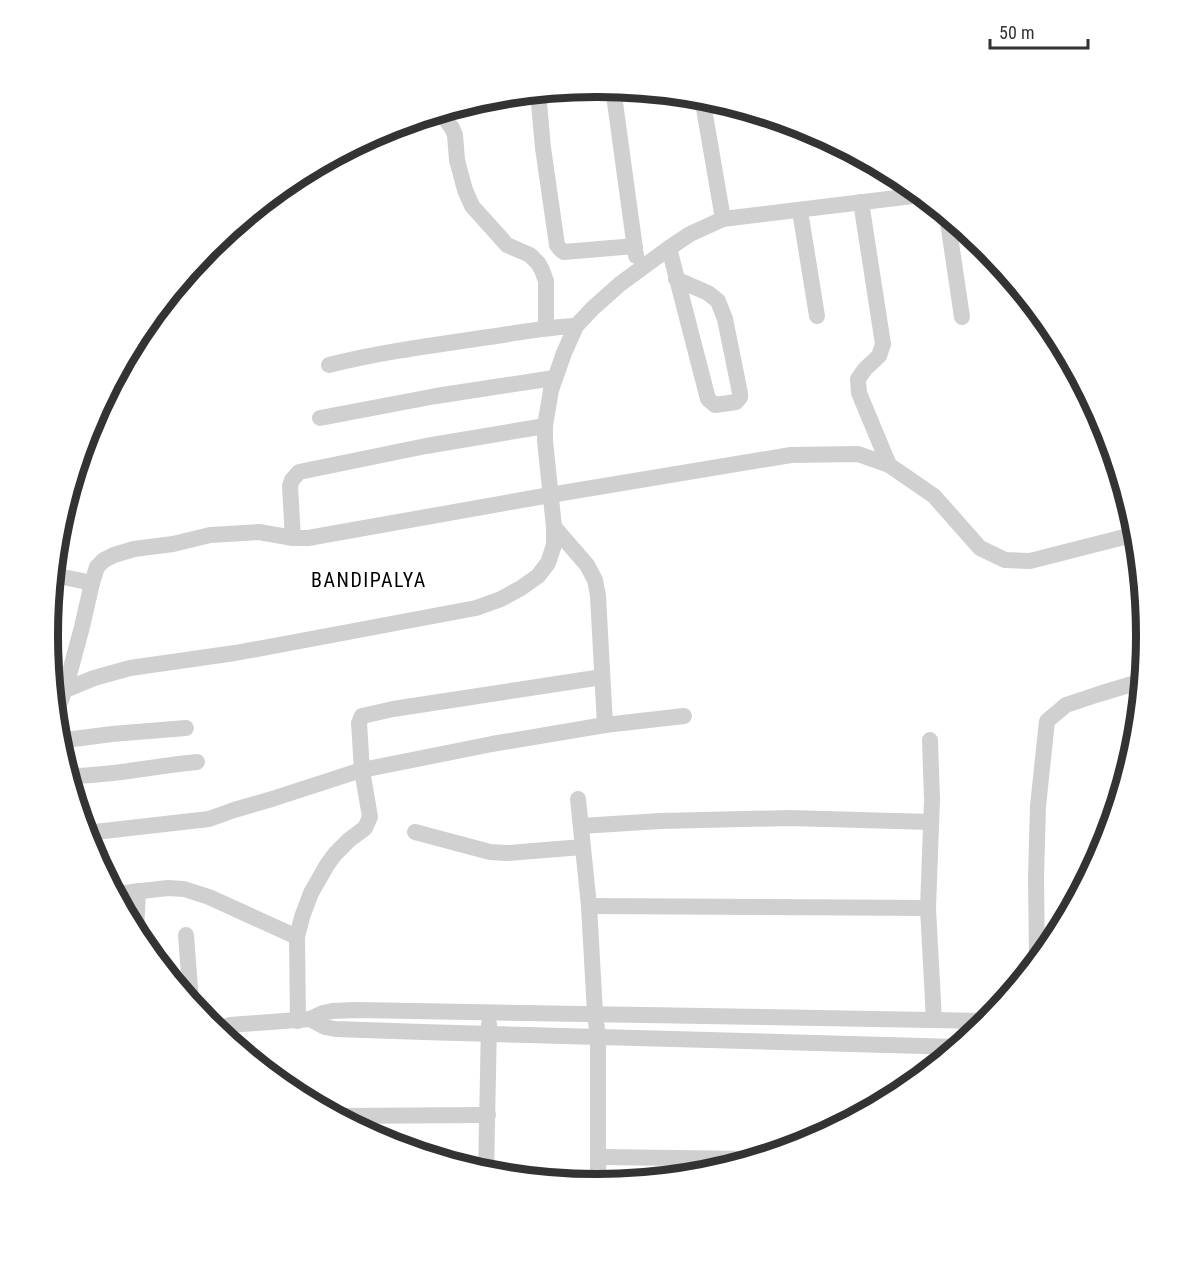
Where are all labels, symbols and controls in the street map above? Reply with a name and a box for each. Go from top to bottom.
scale bar [990,12,1088,50]
text: 50 m [999,22,1034,43]
district label: BANDIPALYA [311,568,427,592]

